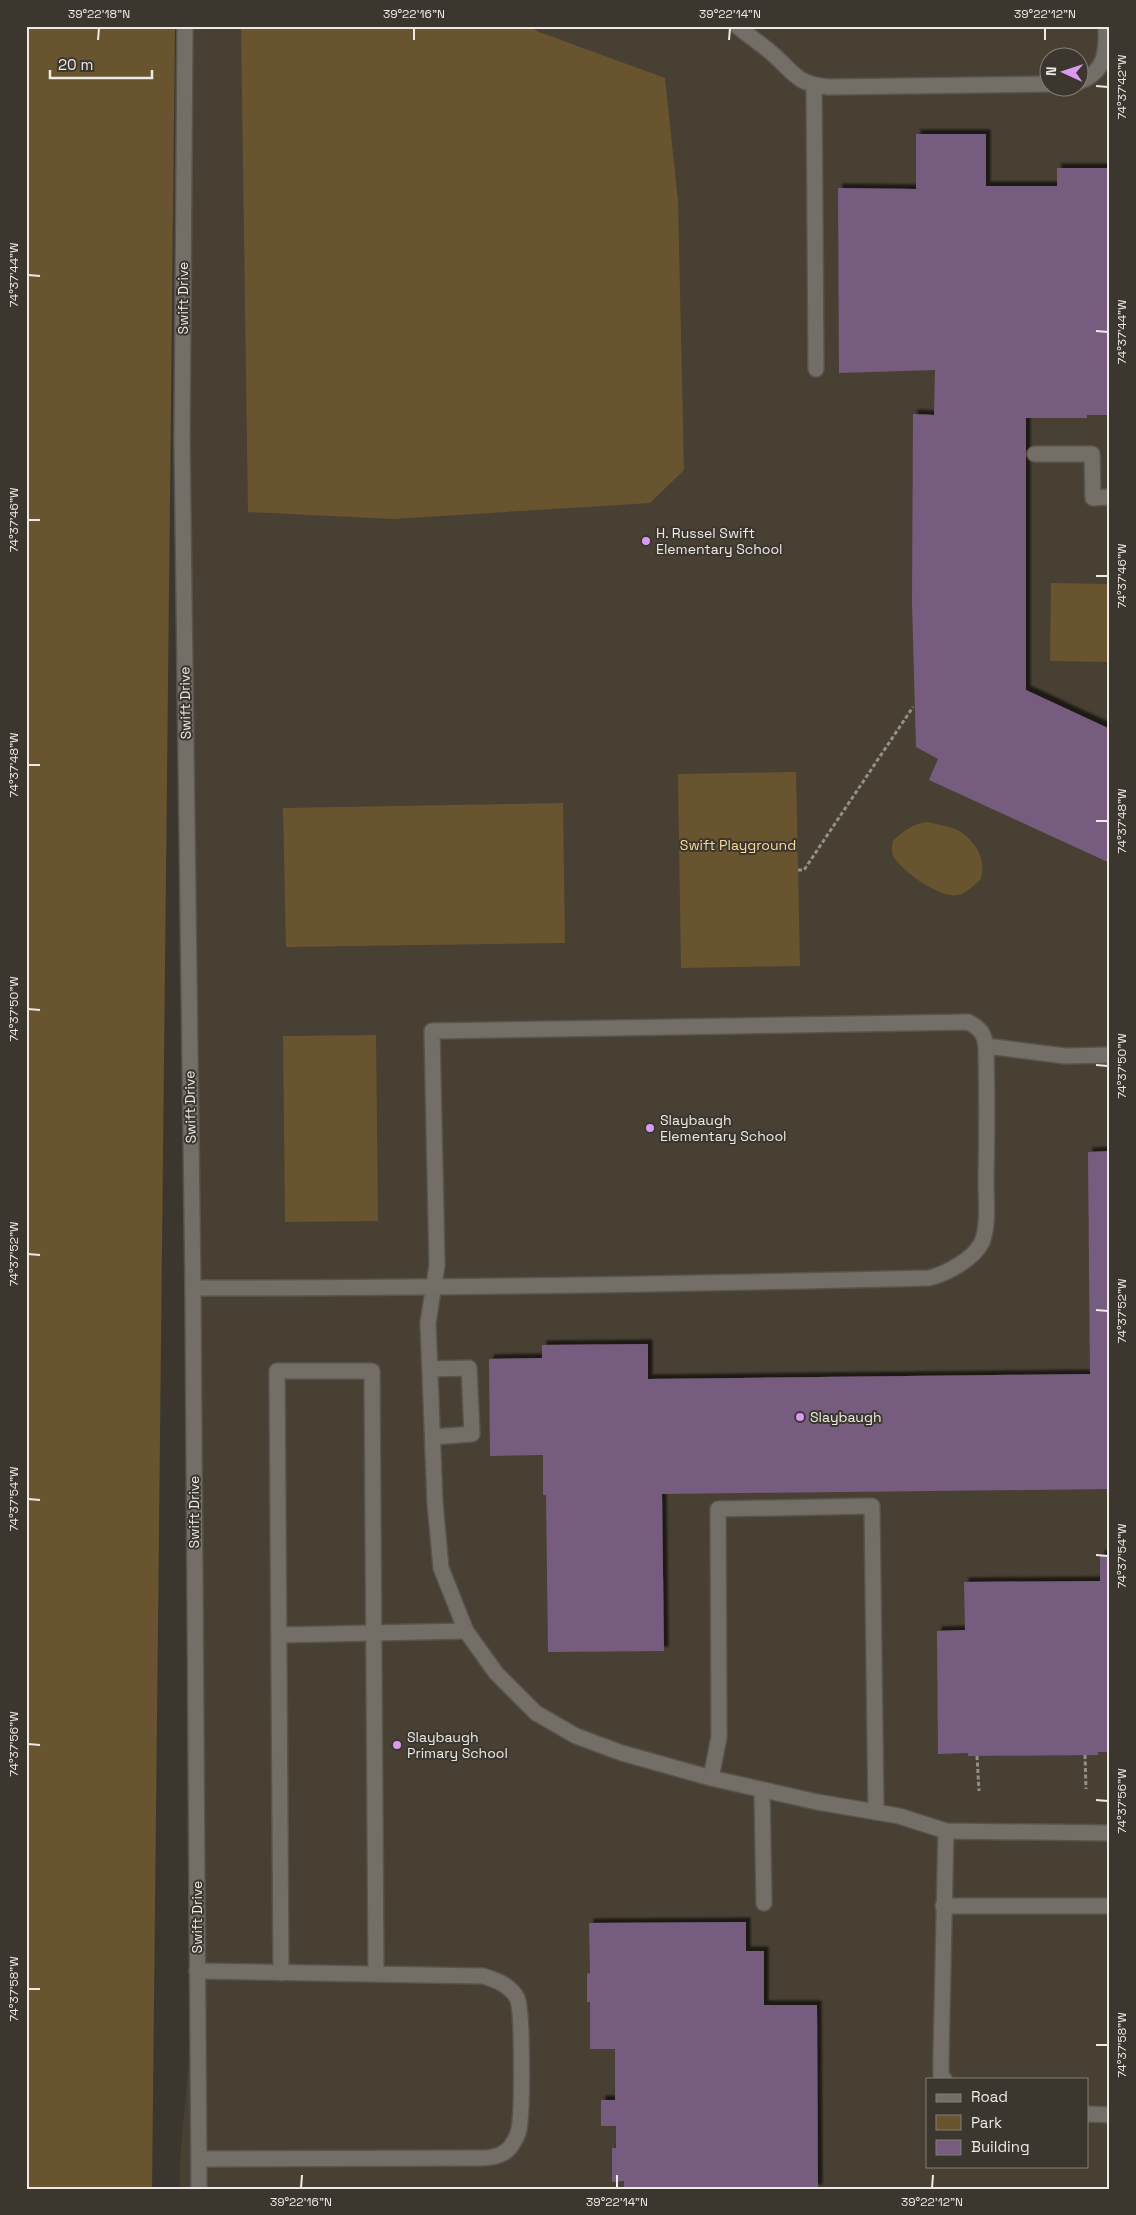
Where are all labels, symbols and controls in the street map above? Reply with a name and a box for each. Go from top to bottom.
text: 39°22'18"N [68,6,130,22]
text: 39°22'16"N [383,6,445,22]
text: 39°22'14"N [699,6,761,22]
text: 39°22'12"N [1014,6,1076,22]
scale bar [50,48,152,80]
north arrow [1038,48,1088,98]
text: 74°37'42"W [1114,54,1130,120]
text: 20 m [58,55,93,74]
text: N [1042,66,1060,76]
text: 74°37'44"W [6,242,22,307]
street label: Swift Drive [174,262,192,334]
text: 74°37'44"W [1114,299,1130,364]
text: 74°37'46"W [6,487,22,553]
place label: H. Russel Swift Elementary School [656,524,782,558]
marker: H. Russel Swift Elementary School [640,535,652,547]
text: 74°37'46"W [1114,543,1130,609]
street label: Swift Drive [175,666,195,740]
text: 74°37'48"W [6,732,22,798]
text: 74°37'48"W [1114,788,1130,854]
park label: Swift Playground [680,836,796,854]
text: 74°37'50"W [6,976,22,1042]
text: 74°37'50"W [1114,1033,1130,1099]
street label: Swift Drive [180,1070,200,1144]
place label: Slaybaugh Elementary School [660,1111,786,1145]
marker: Slaybaugh Elementary School [644,1122,656,1134]
text: 74°37'52"W [6,1221,22,1287]
text: 74°37'52"W [1114,1278,1130,1344]
place label: Slaybaugh [810,1408,881,1426]
marker: Slaybaugh [794,1411,806,1423]
text: 74°37'54"W [6,1466,22,1532]
street label: Swift Drive [185,1476,203,1548]
text: 74°37'54"W [1114,1523,1130,1589]
text: 74°37'56"W [6,1711,22,1777]
place label: Slaybaugh Primary School [407,1728,508,1762]
marker: Slaybaugh Primary School [391,1739,403,1751]
text: 74°37'56"W [1114,1768,1130,1834]
street label: Swift Drive [188,1881,206,1953]
text: 74°37'58"W [6,1956,22,2022]
text: 74°37'58"W [1114,2012,1130,2078]
legend [926,2078,1088,2168]
text: Road [971,2087,1008,2106]
text: Park [971,2113,1002,2132]
text: Building [971,2137,1030,2156]
text: 39°22'16"N [270,2194,332,2210]
text: 39°22'14"N [586,2194,648,2210]
text: 39°22'12"N [901,2194,963,2210]

